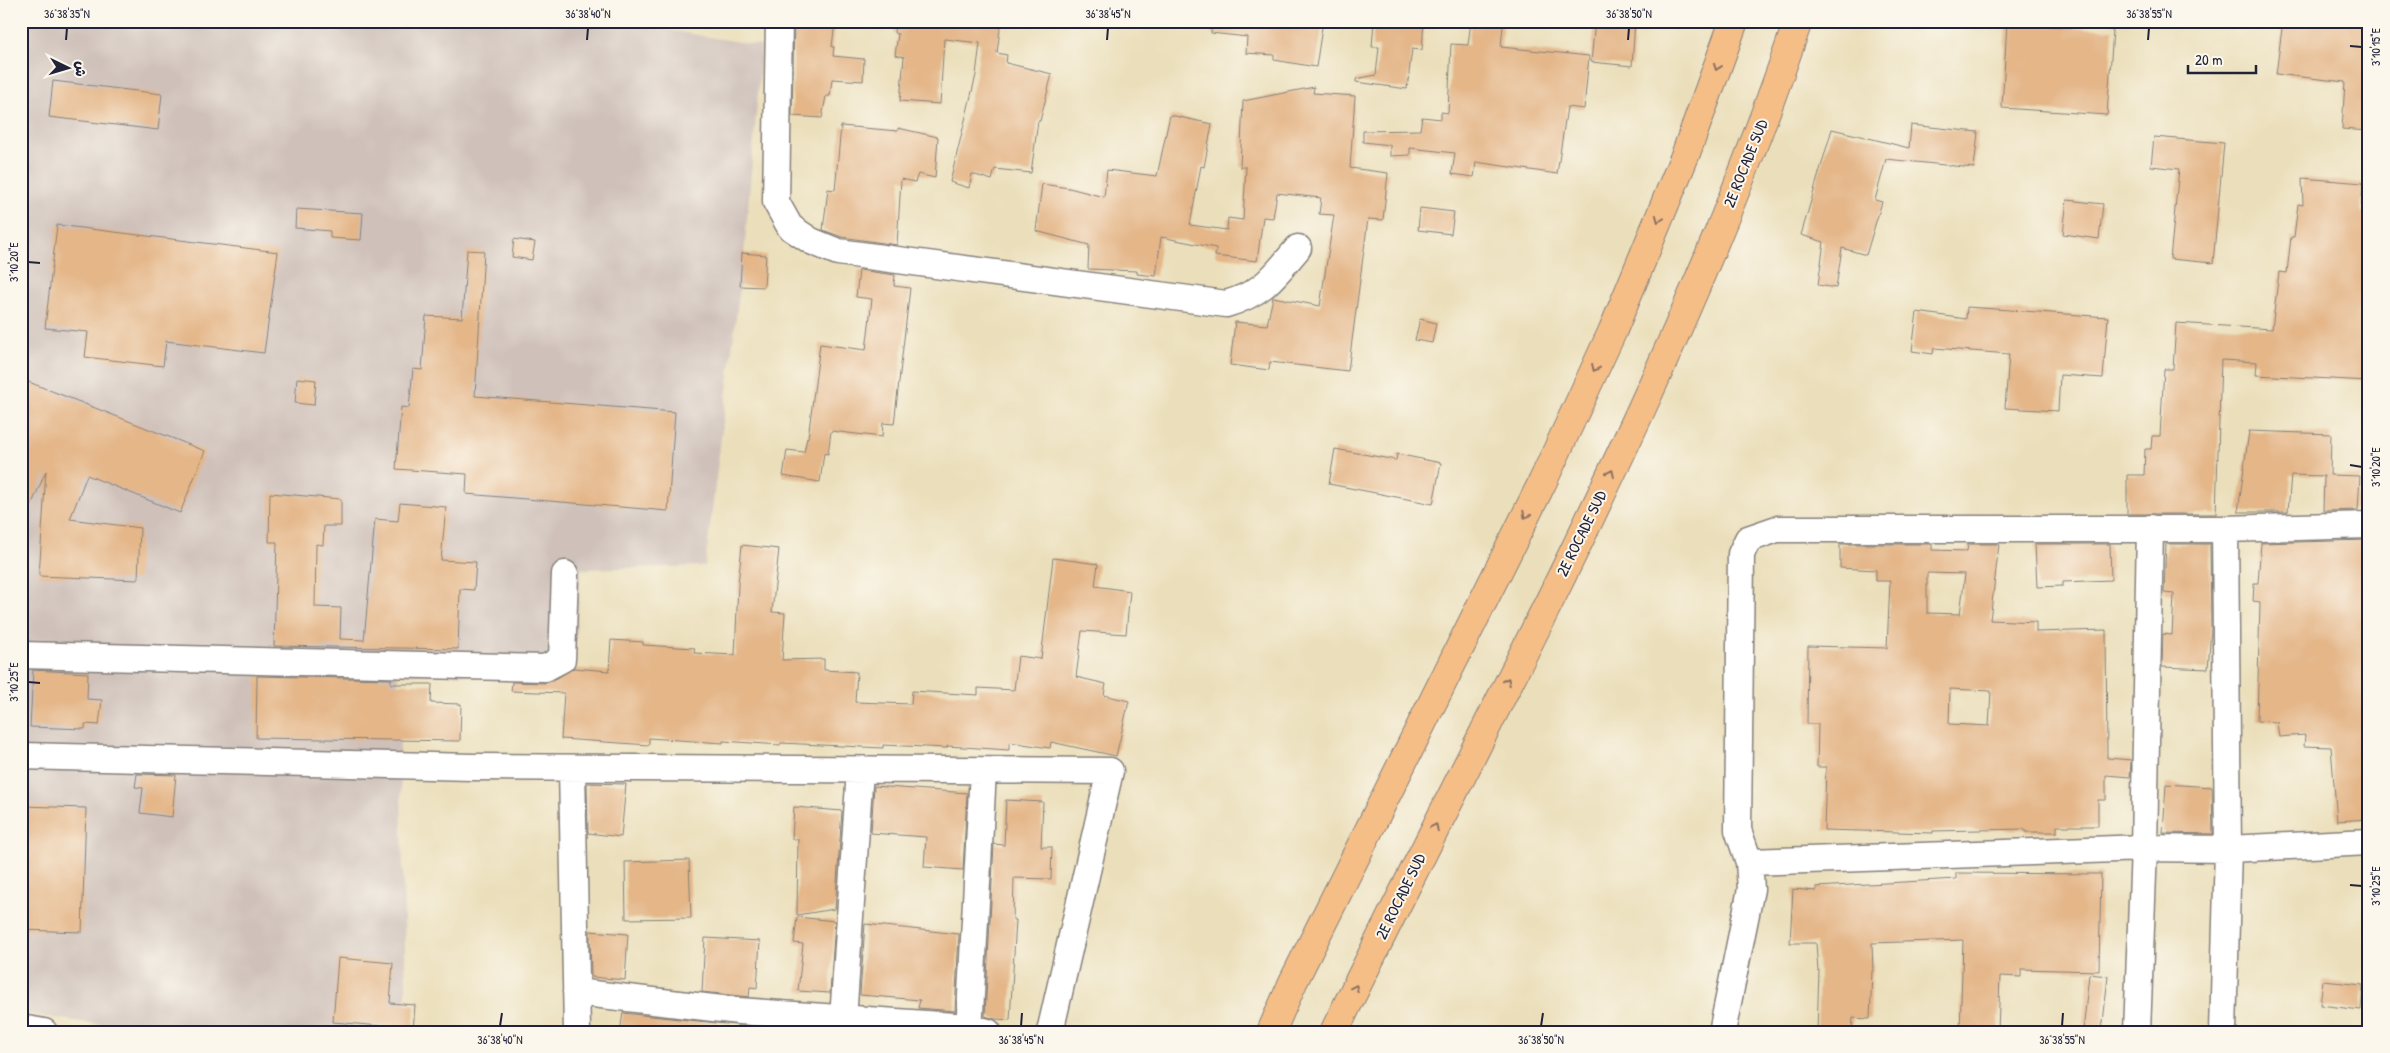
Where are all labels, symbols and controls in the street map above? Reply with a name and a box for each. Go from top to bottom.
text: 36°38'35"N [44,5,90,22]
text: 36°38'40"N [565,5,611,22]
text: 36°38'45"N [1085,5,1131,22]
text: 36°38'50"N [1606,5,1652,22]
text: 36°38'55"N [2126,5,2172,22]
text: 3°10'15"E [2367,27,2384,66]
north arrow [42,42,92,92]
scale bar [2188,42,2255,74]
text: 20 m [2195,49,2222,70]
text: ش [71,61,92,78]
one-way arrow [1713,62,1723,71]
street label: 2E ROCADE SUD [1717,115,1773,210]
one-way arrow [1654,214,1665,223]
text: 3°10'20"E [5,241,22,282]
one-way arrow [1591,363,1602,372]
text: 3°10'20"E [2367,446,2384,487]
one-way arrow [1604,469,1615,478]
street label: 2E ROCADE SUD [1551,486,1611,580]
one-way arrow [1522,510,1532,519]
text: 3°10'25"E [5,662,22,702]
one-way arrow [1501,677,1511,686]
one-way arrow [1428,823,1438,832]
street label: 2E ROCADE SUD [1370,849,1430,943]
text: 3°10'25"E [2367,866,2384,906]
one-way arrow [1349,984,1359,993]
text: 36°38'40"N [477,1031,523,1048]
text: 36°38'45"N [998,1031,1044,1048]
text: 36°38'50"N [1518,1031,1564,1048]
text: 36°38'55"N [2039,1031,2085,1048]

